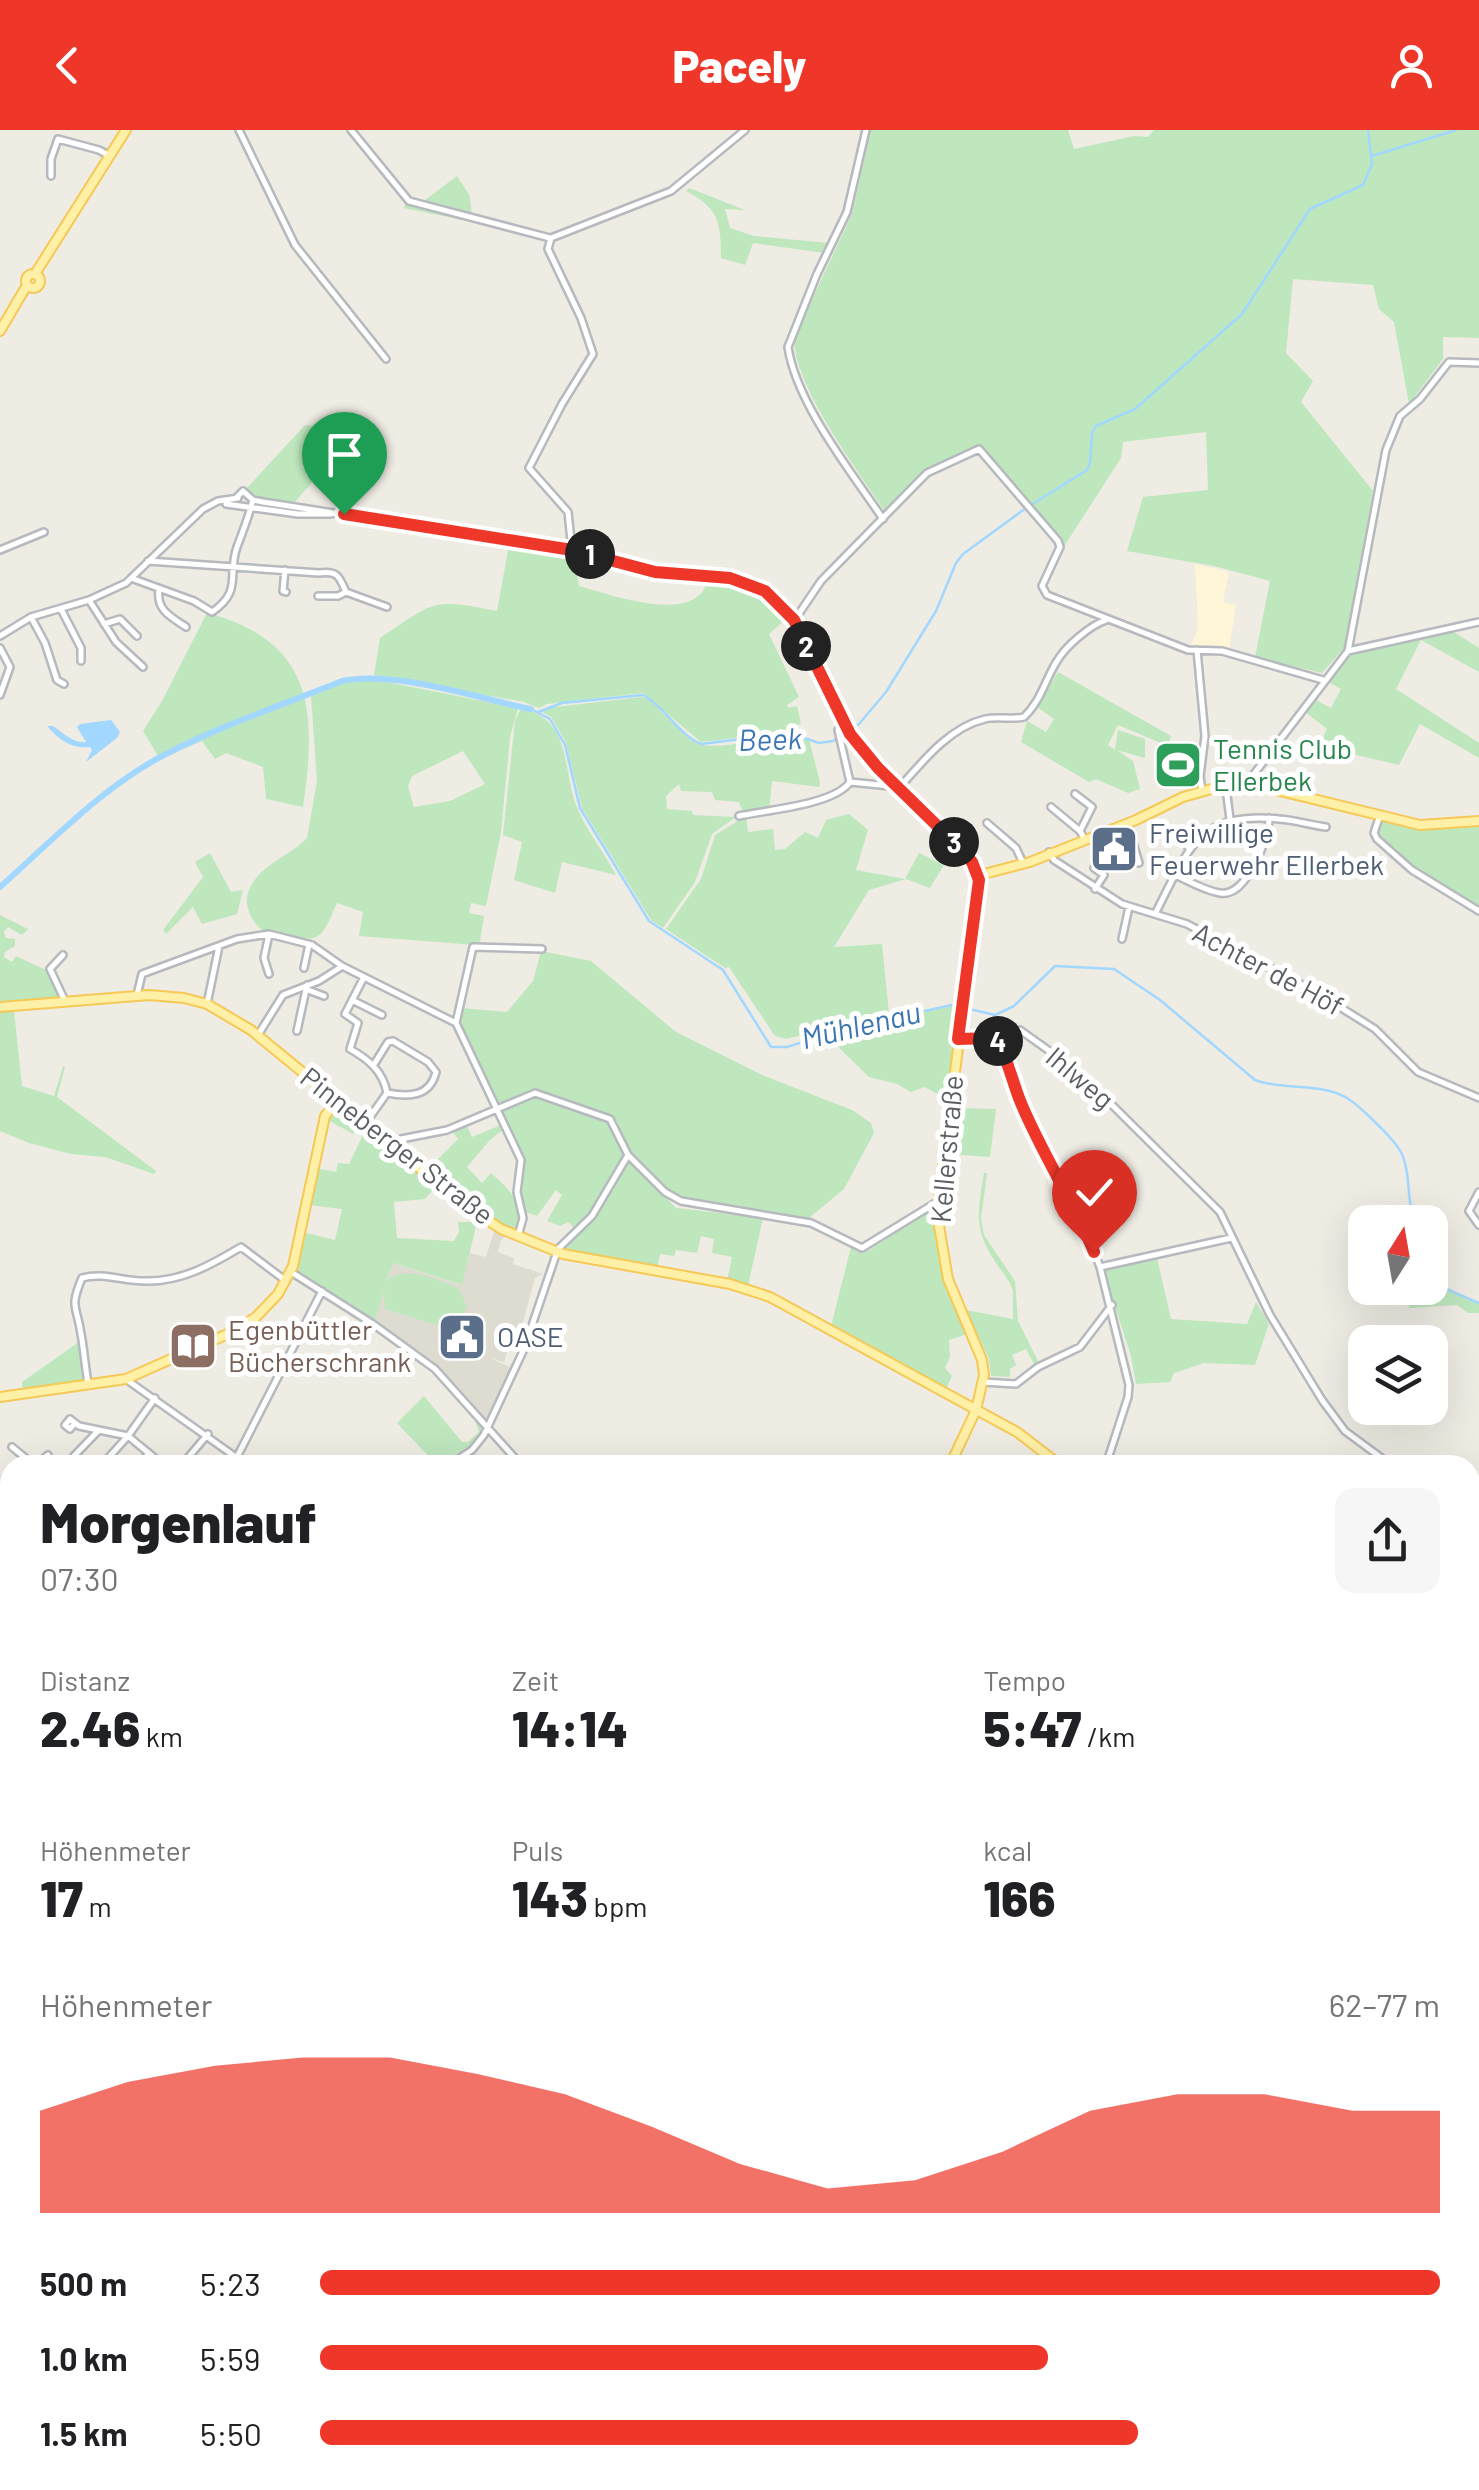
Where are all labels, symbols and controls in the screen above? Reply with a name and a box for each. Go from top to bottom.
icon: back [40,38,95,93]
text: Pacely [672,38,807,92]
icon: person [1384,38,1439,93]
pin [302,412,387,515]
icon: arrive [317,427,372,482]
pin: 1 [565,529,615,579]
text: 1 [585,537,595,571]
pin: 2 [781,621,831,671]
text: 2 [798,629,814,663]
water label: Beek [737,719,803,757]
place label: Tennis Club Ellerbek [1213,731,1352,797]
sports icon: Tennis Club Ellerbek [1152,739,1204,791]
place label: Freiwillige Feuerwehr Ellerbek [1149,815,1384,881]
pin: 3 [929,817,979,867]
public building icon: Freiwillige Feuerwehr Ellerbek [1088,823,1140,875]
text: 3 [946,825,962,859]
street label: Achter de Höf [1187,914,1350,1022]
water label: Mühlenau [797,993,924,1055]
pin: 4 [973,1016,1023,1066]
text: 4 [990,1024,1006,1058]
street label: Ihlweg [1040,1039,1122,1115]
street label: Pinneberger Straße [294,1059,501,1231]
street label: Kellerstraße [923,1074,969,1224]
pin [1052,1150,1137,1253]
icon: check [1067,1165,1122,1220]
north arrow [1348,1205,1448,1305]
map controls [1348,1205,1448,1425]
public building icon: OASE [436,1311,488,1363]
place label: Egenbüttler Bücherschrank [228,1312,411,1378]
place label: OASE [497,1319,564,1353]
library icon: Egenbüttler Bücherschrank [167,1320,219,1372]
button: layers [1348,1325,1448,1425]
text: Morgenlauf [40,1488,317,1554]
button: share [1335,1488,1440,1593]
text: 07:30 [40,1559,119,1597]
text: Distanz [40,1663,130,1697]
text: Zeit [512,1663,559,1697]
text: Tempo [983,1663,1066,1697]
text: 2.46 [40,1697,140,1757]
text: 14:14 [512,1697,628,1757]
text: 5:47 [983,1697,1081,1757]
text: km [140,1719,183,1753]
text: /km [1081,1719,1135,1753]
text: Höhenmeter [40,1833,191,1867]
text: Puls [512,1833,563,1867]
text: kcal [983,1833,1032,1867]
text: 17 [40,1867,83,1927]
text: 143 [512,1867,588,1927]
text: 166 [983,1867,1056,1927]
text: m [83,1889,112,1923]
text: bpm [588,1889,648,1923]
text: Höhenmeter [40,1985,212,2023]
text: 62–77 m [1329,1985,1440,2023]
text: 500 m [40,2264,127,2302]
text: 5:23 [200,2264,261,2302]
text: 1.0 km [40,2339,128,2377]
text: 5:59 [200,2339,260,2377]
text: 1.5 km [40,2414,127,2452]
text: 5:50 [200,2414,262,2452]

